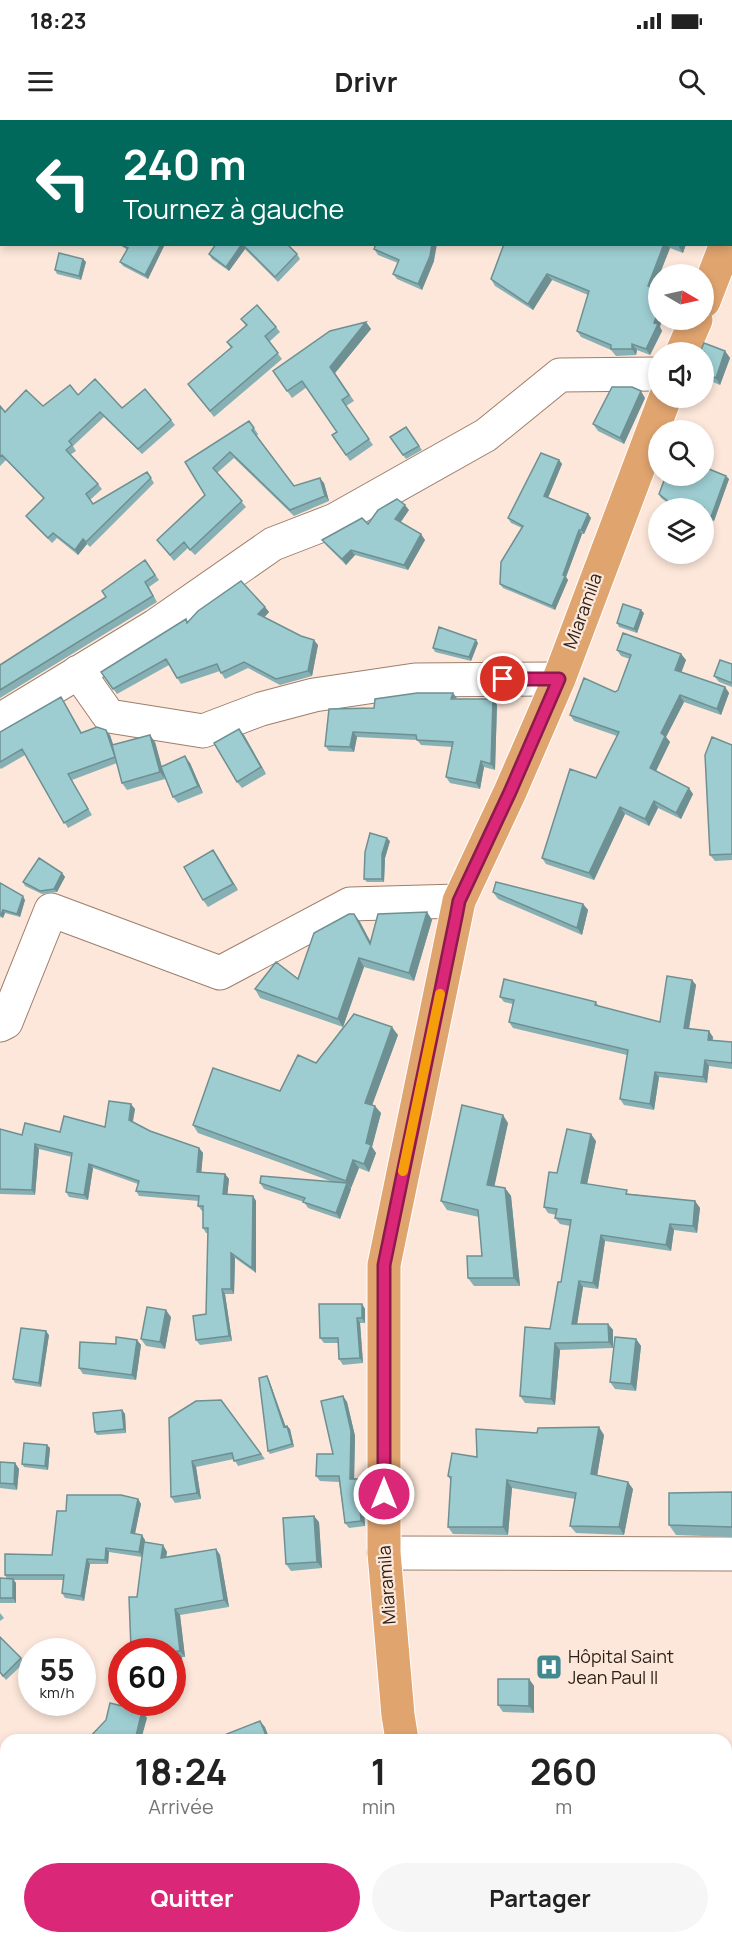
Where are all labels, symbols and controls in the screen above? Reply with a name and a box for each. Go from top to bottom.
text: 18:23 [30,6,87,36]
text: Drivr [335,63,397,100]
icon: menu [24,65,57,98]
icon: search [675,65,708,98]
text: 240 m [123,135,247,193]
icon: left [24,144,102,222]
text: Tournez à gauche [123,190,344,227]
north arrow [648,264,714,330]
map controls [648,264,714,564]
button: sound [648,342,714,408]
button: search [648,420,714,486]
button: layers [648,498,714,564]
street label: Miaramila [557,569,607,652]
pin [477,653,528,704]
icon: arrive [486,662,519,695]
position arrow [352,1462,416,1526]
street label: Miaramila [371,1545,401,1625]
speed limit sign: 60 [108,1638,186,1716]
place label: Hôpital Saint Jean Paul II [568,1644,674,1689]
text: 55 [39,1649,75,1690]
hospital icon: Hôpital Saint Jean Paul II [534,1652,564,1682]
text: km/h [40,1682,74,1703]
text: 18:24 [135,1747,227,1796]
text: 1 [371,1747,387,1796]
text: 260 [530,1747,597,1796]
text: Arrivée [148,1793,214,1820]
text: min [362,1793,395,1820]
text: m [555,1793,572,1820]
button: Quitter [24,1863,360,1932]
button: Partager [372,1863,708,1932]

